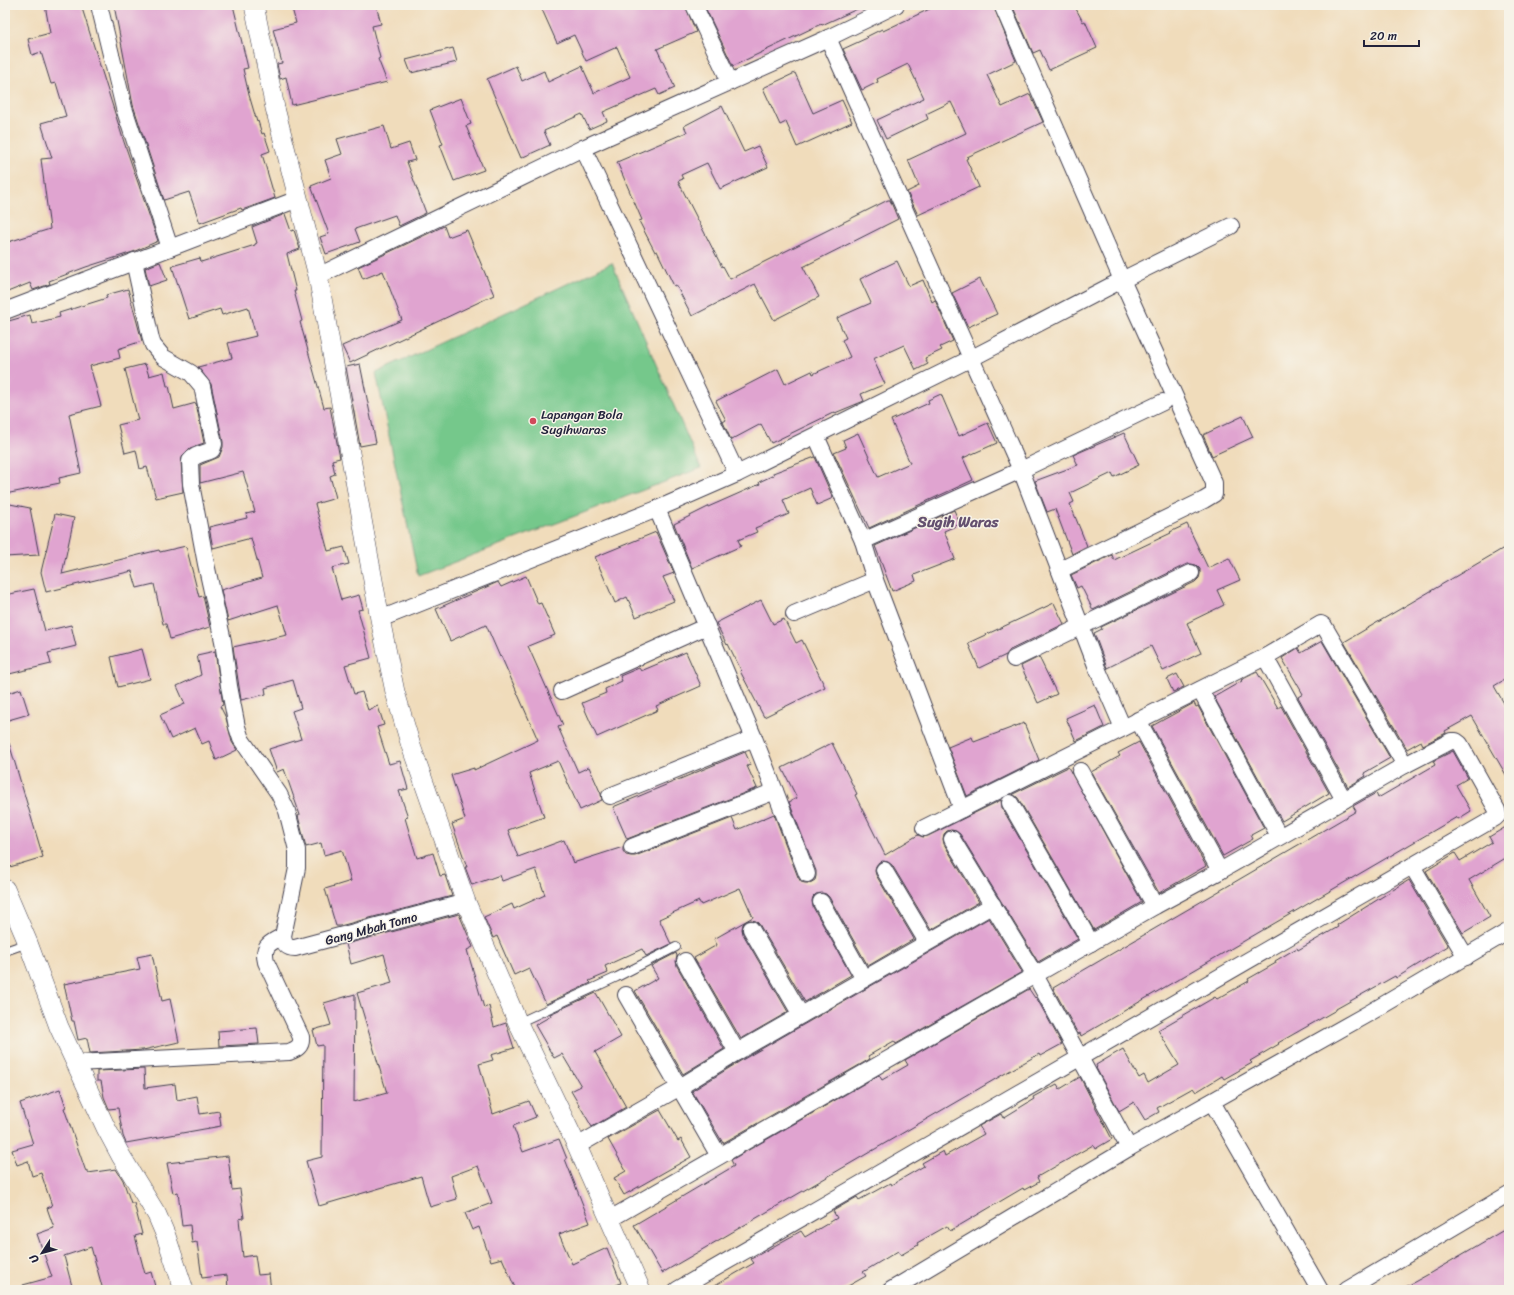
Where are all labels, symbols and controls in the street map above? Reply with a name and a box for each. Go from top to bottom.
scale bar [1364,22,1419,48]
text: 20 m [1370,25,1397,47]
place label: Lapangan Bola Sugihwaras [541,403,623,441]
marker: Lapangan Bola Sugihwaras [528,416,538,426]
district label: Sugih Waras [917,509,999,535]
street label: Gang Mbah Tomo [322,905,420,952]
north arrow [22,1233,62,1273]
text: U [24,1249,44,1267]

